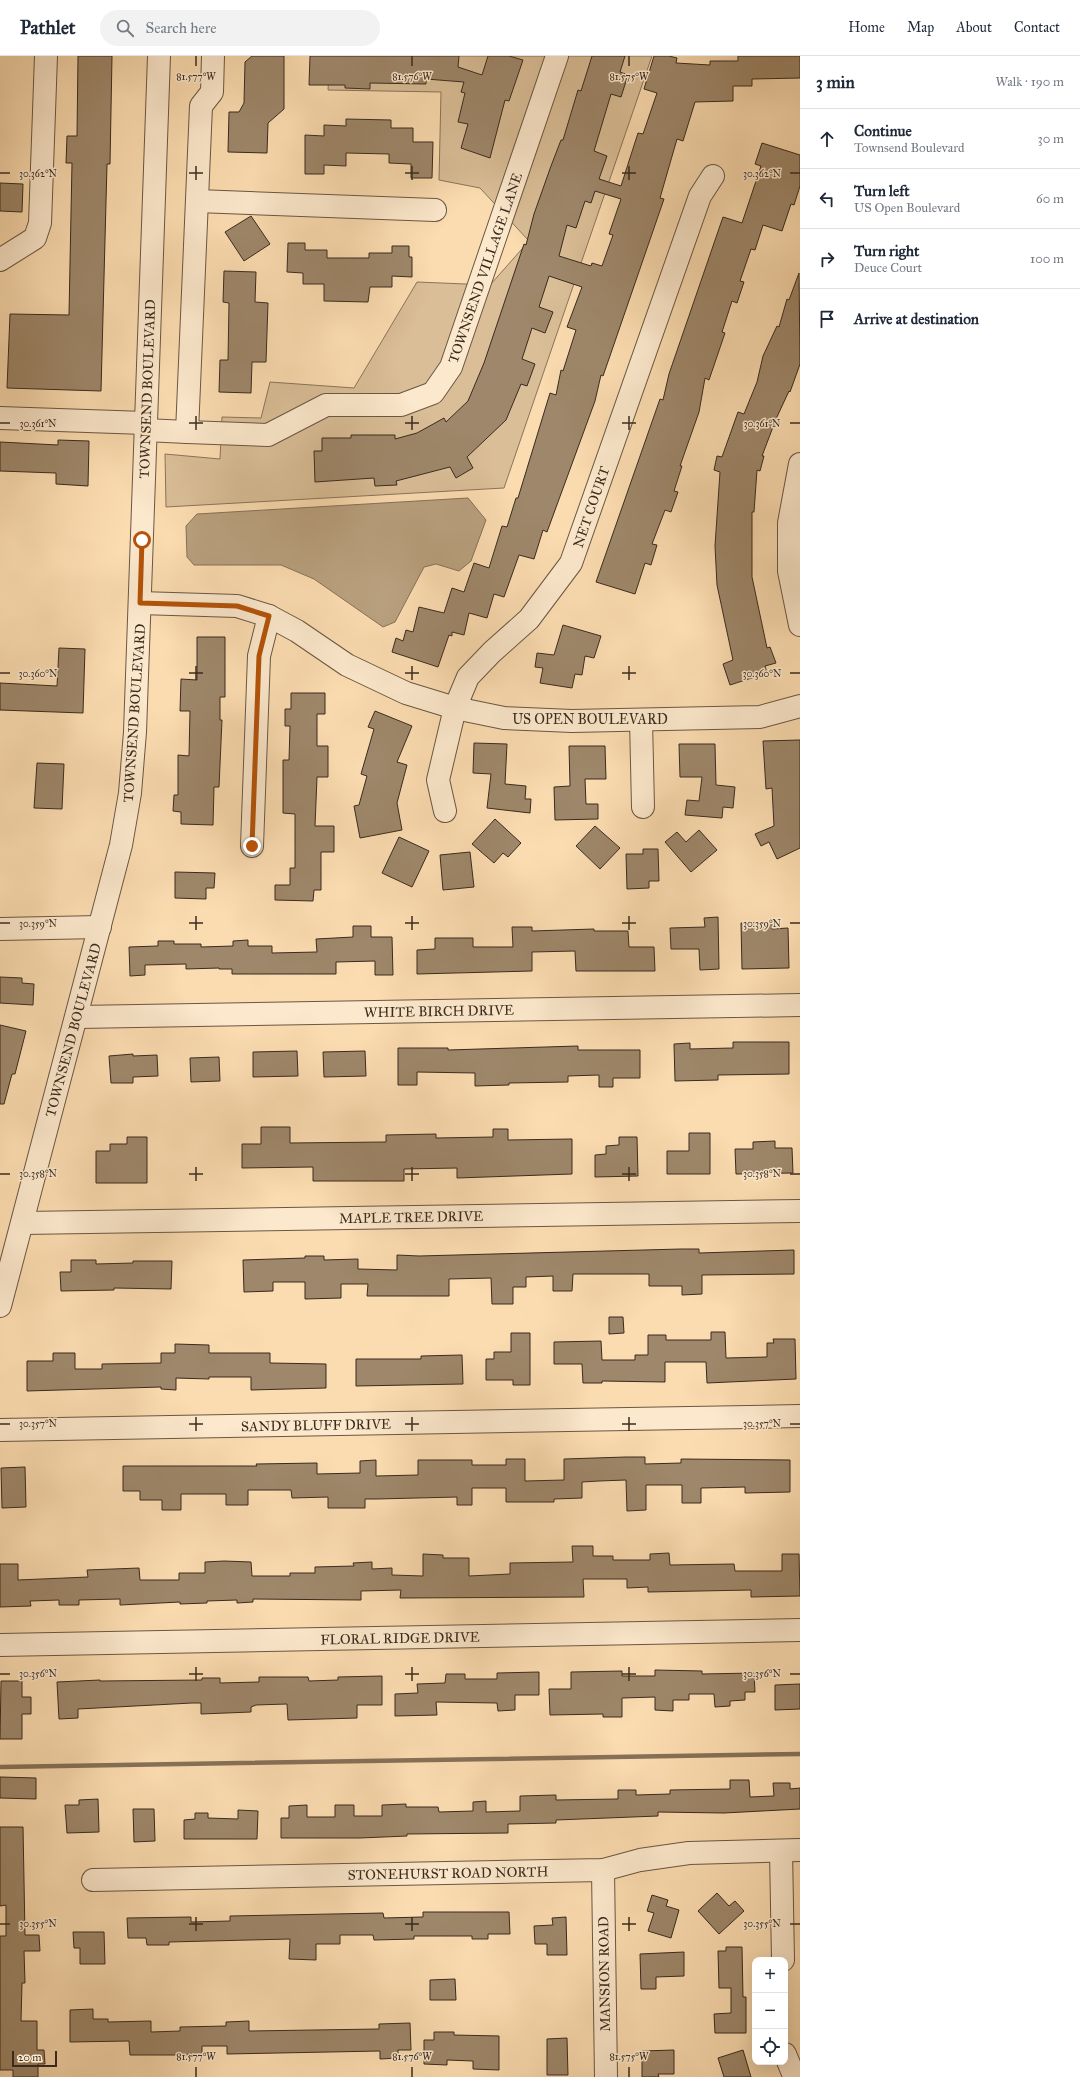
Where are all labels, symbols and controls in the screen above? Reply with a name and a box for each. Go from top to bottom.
search box [100,10,380,46]
text: Pathlet [20,16,76,39]
icon: search [114,17,136,39]
text: Search here [146,19,217,37]
text: Home [848,19,885,36]
text: Map [907,19,934,36]
text: About [956,19,992,36]
text: Contact [1014,19,1060,36]
text: 81.577°W [176,71,216,83]
text: 81.576°W [392,71,432,83]
text: 81.575°W [610,71,649,83]
text: 3 min [816,72,855,93]
text: Walk · 190 m [995,74,1064,90]
text: Continue [854,122,912,140]
icon: ahead [816,128,838,150]
text: 30 m [1038,131,1064,147]
text: Townsend Boulevard [854,140,965,156]
text: 30.362°N [19,168,58,180]
text: 30.362°N [743,168,782,180]
street label: TOWNSEND VILLAGE LANE [445,171,526,366]
text: Turn left [854,182,910,200]
icon: left [816,188,838,210]
text: 60 m [1036,191,1064,207]
text: US Open Boulevard [854,200,960,216]
text: Turn right [854,242,919,260]
icon: right [816,248,838,270]
text: 100 m [1030,251,1064,267]
text: Deuce Court [854,260,922,276]
street label: TOWNSEND BOULEVARD [136,299,159,479]
icon: arrive [816,308,838,330]
text: Arrive at destination [854,310,979,328]
text: 30.361°N [19,418,57,430]
text: 30.361°N [743,418,781,430]
street label: NET COURT [570,464,613,550]
route start [133,531,151,549]
street label: TOWNSEND BOULEVARD [120,623,149,803]
text: 30.360°N [19,668,58,680]
text: 30.360°N [743,668,782,680]
street label: US OPEN BOULEVARD [512,711,668,728]
route end [243,837,261,855]
text: 30.359°N [19,918,58,930]
text: 30.359°N [743,918,782,930]
street label: TOWNSEND BOULEVARD [42,941,105,1119]
street label: WHITE BIRCH DRIVE [364,1002,514,1021]
text: 30.358°N [19,1168,57,1180]
text: 30.358°N [743,1168,781,1180]
street label: MAPLE TREE DRIVE [339,1208,483,1227]
street label: SANDY BLUFF DRIVE [241,1416,391,1435]
text: 30.357°N [19,1418,58,1430]
text: 30.357°N [743,1418,782,1430]
street label: FLORAL RIDGE DRIVE [320,1629,480,1648]
text: 30.356°N [19,1668,57,1680]
text: 30.356°N [743,1668,781,1680]
street label: STONEHURST ROAD NORTH [347,1863,549,1884]
street label: MANSION ROAD [595,1916,614,2032]
text: 30.355°N [19,1918,57,1930]
text: 30.355°N [743,1918,781,1930]
map controls [752,1957,788,2065]
button: + [752,1957,788,1993]
button: − [752,1993,788,2029]
button: locate [752,2029,788,2065]
scale bar [12,2049,57,2068]
text: 20 m [18,2051,41,2064]
text: 81.577°W [176,2051,216,2063]
text: 81.576°W [392,2051,432,2063]
text: 81.575°W [610,2051,649,2063]

